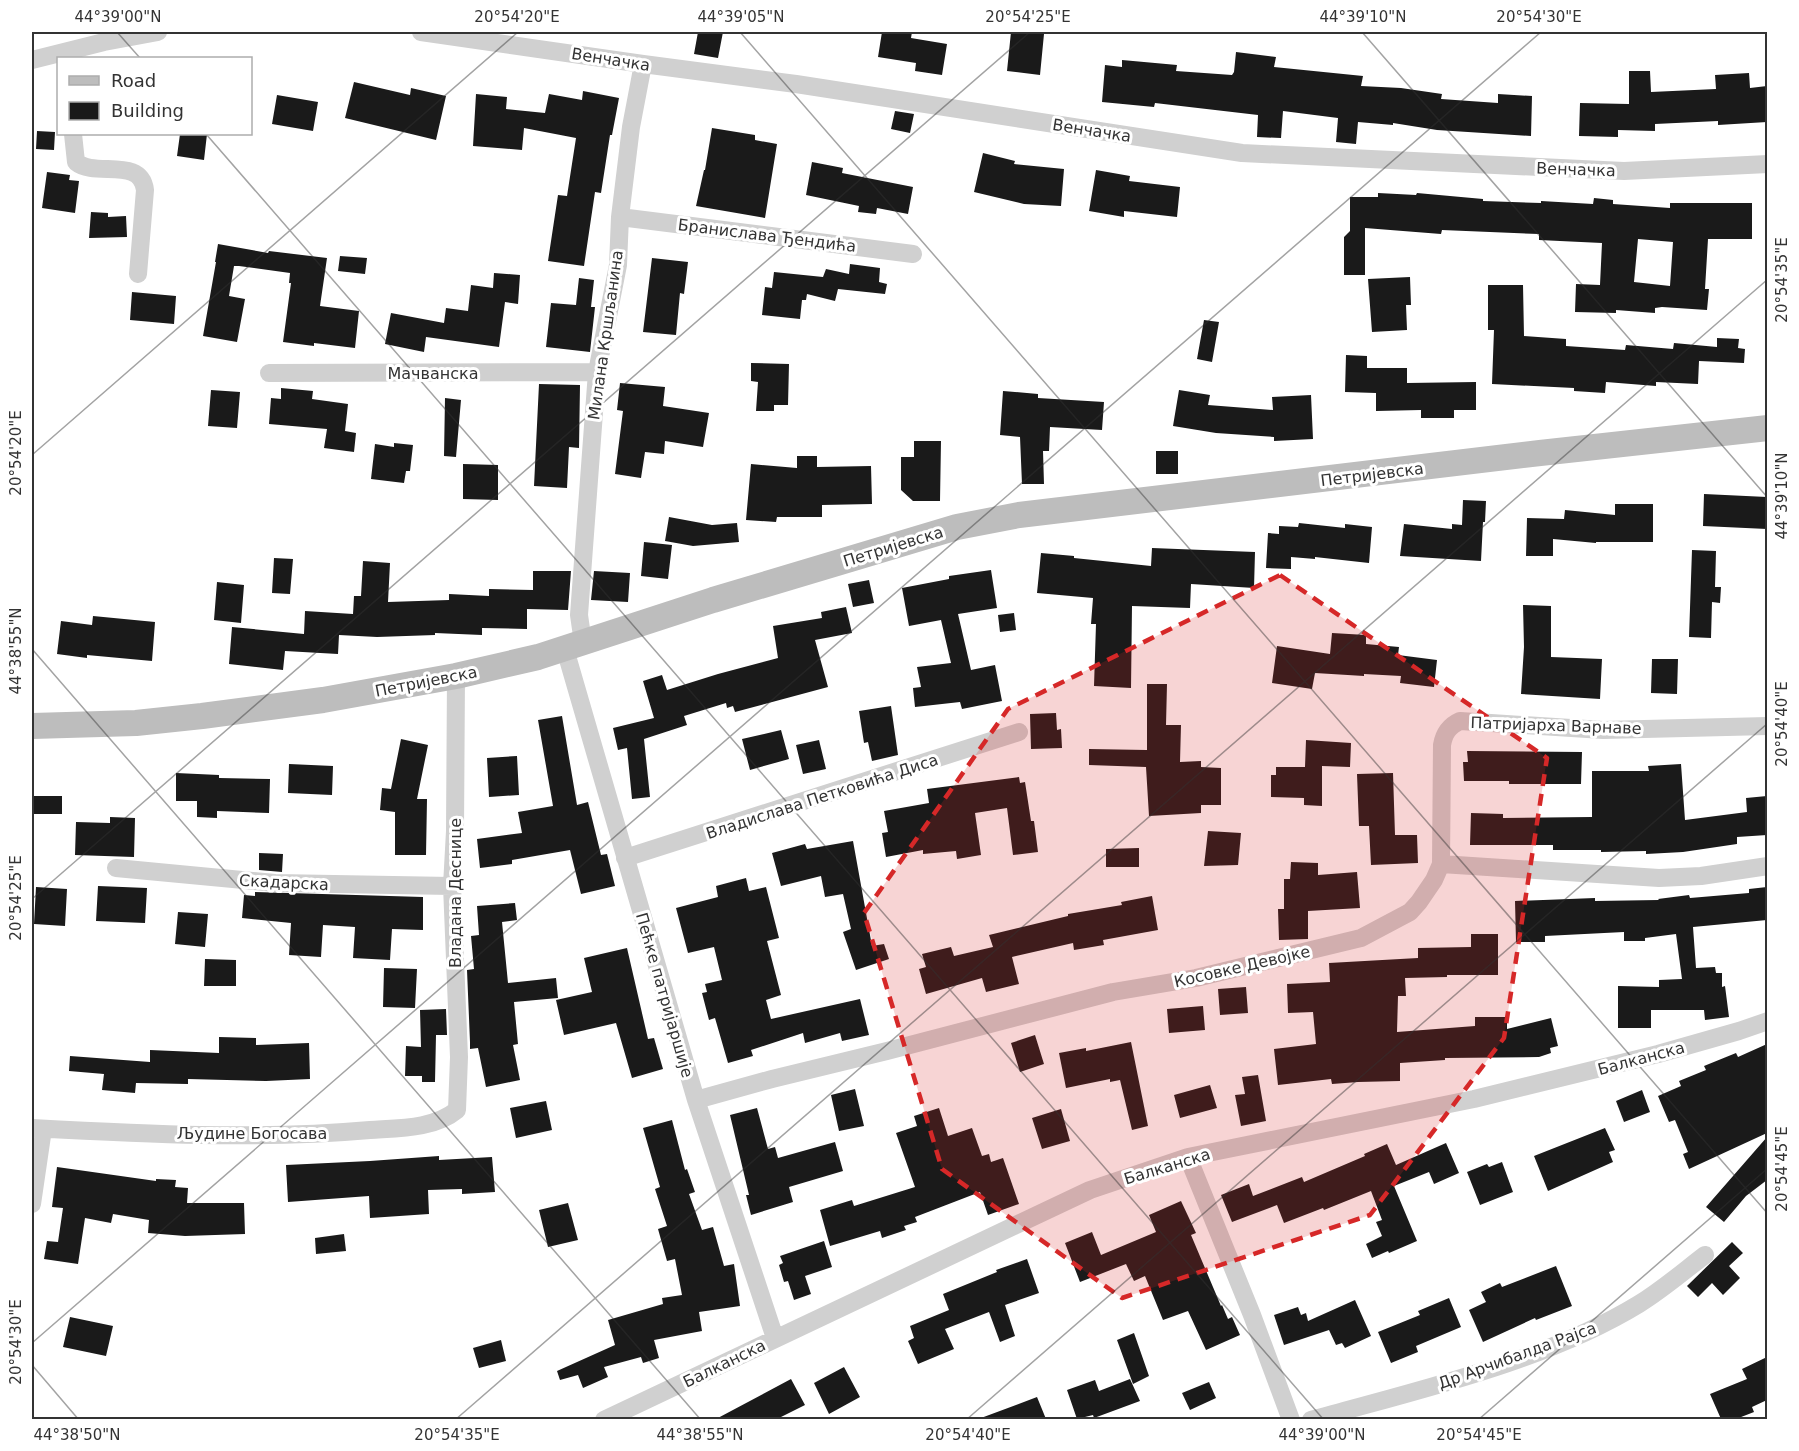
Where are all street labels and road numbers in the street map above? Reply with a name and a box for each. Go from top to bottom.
street label: Венчачка [570,44,652,75]
street label: Венчачка [1051,115,1133,146]
street label: Венчачка [1536,159,1616,180]
street label: Бранислава Ђендића [677,215,857,256]
street label: Милана Кршљанина [584,249,627,421]
street label: Мачванска [387,364,479,383]
street label: Петријевска [1319,459,1425,490]
street label: Петријевска [841,522,946,571]
street label: Петријевска [373,662,479,701]
street label: Патријарха Варнаве [1470,713,1642,738]
street label: Владислава Петковића Диса [704,750,941,843]
street label: Владана Деснице [446,818,465,968]
street label: Скадарска [239,871,329,894]
street label: Пећке патријаршије [632,910,697,1080]
street label: Косовке Девојке [1172,942,1312,991]
street label: Балканска [1596,1038,1687,1079]
street label: Људине Богосава [177,1124,327,1143]
street label: Балканска [1122,1144,1213,1189]
street label: Др Арчибалда Рајса [1435,1318,1599,1393]
street label: Балканска [680,1335,768,1392]

